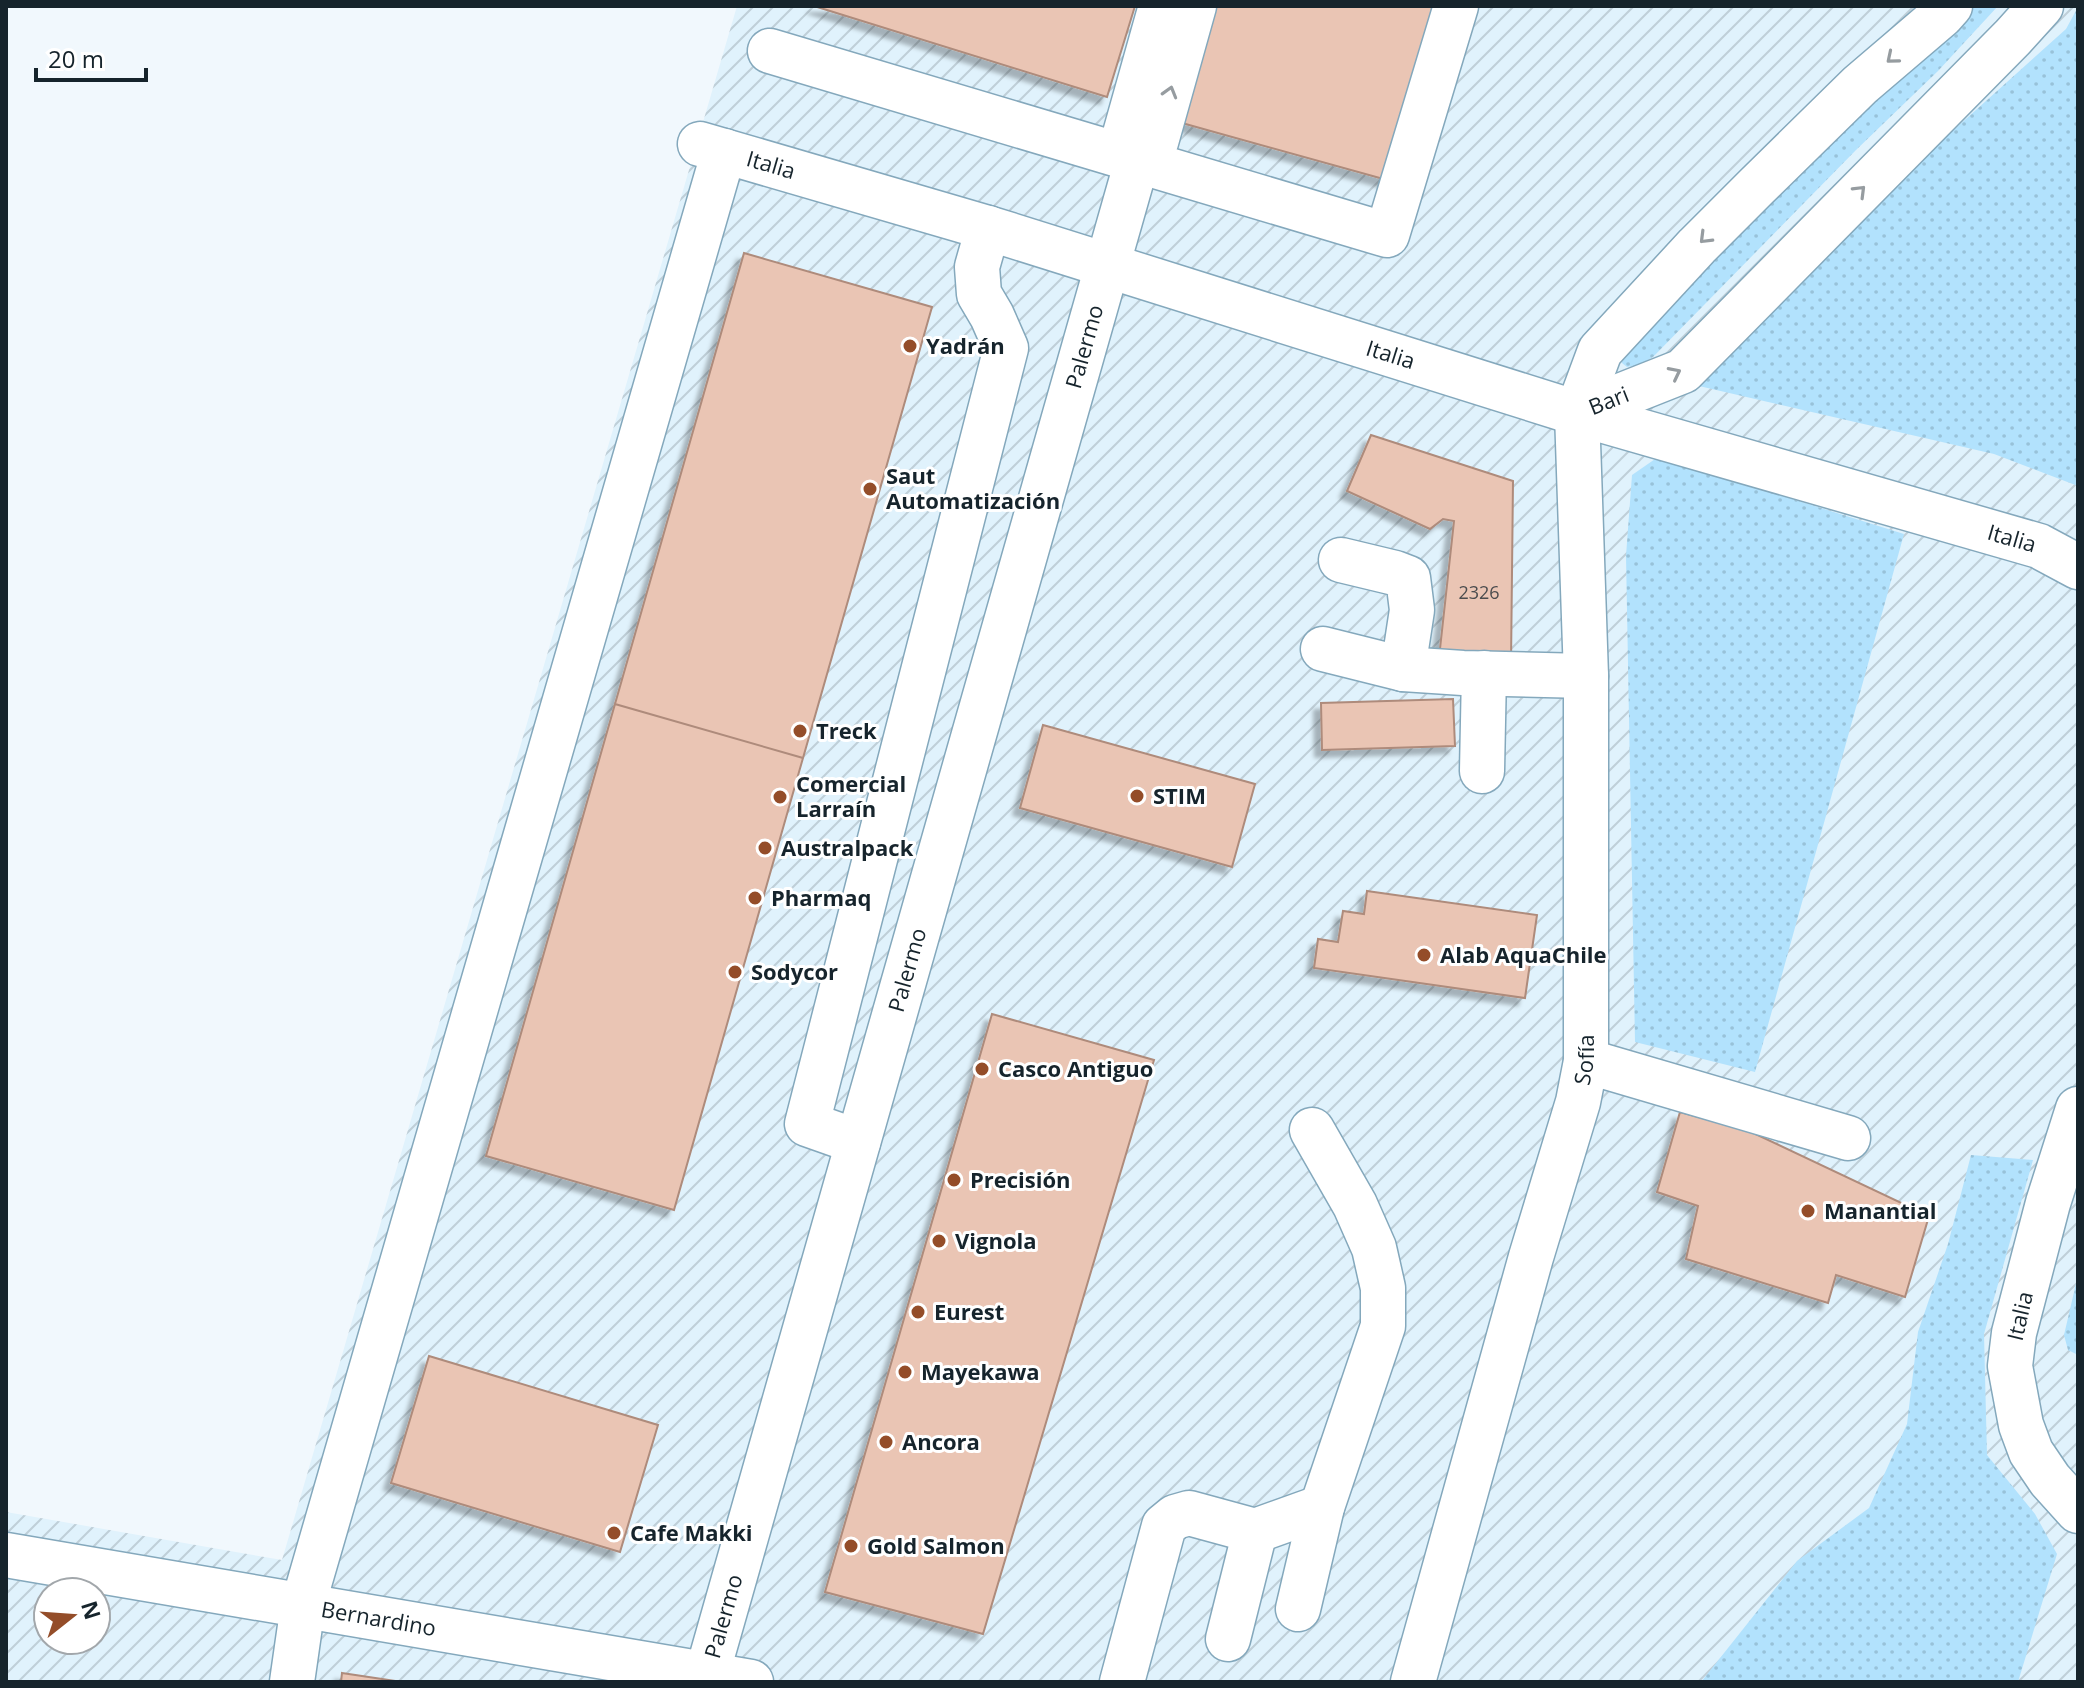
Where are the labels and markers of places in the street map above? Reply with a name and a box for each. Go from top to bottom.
place label: Yadrán [926,330,1005,360]
marker: Yadrán [901,337,919,355]
place label: Saut Automatización [886,460,1060,515]
marker: Saut Automatización [861,480,879,498]
place label: Treck [816,715,877,745]
marker: Treck [791,722,809,740]
place label: Comercial Larraín [796,768,906,823]
place label: STIM [1153,780,1206,810]
marker: STIM [1128,787,1146,805]
marker: Comercial Larraín [771,788,789,806]
place label: Australpack [781,832,914,862]
marker: Australpack [756,839,774,857]
place label: Pharmaq [771,882,871,912]
marker: Pharmaq [746,889,764,907]
place label: Alab AquaChile [1440,939,1607,969]
marker: Alab AquaChile [1415,946,1433,964]
place label: Sodycor [751,956,838,986]
marker: Sodycor [726,963,744,981]
place label: Casco Antiguo [998,1053,1153,1083]
marker: Casco Antiguo [973,1060,991,1078]
place label: Precisión [970,1164,1071,1194]
marker: Precisión [945,1171,963,1189]
place label: Manantial [1824,1195,1937,1225]
marker: Manantial [1799,1202,1817,1220]
place label: Vignola [955,1225,1037,1255]
marker: Vignola [930,1232,948,1250]
place label: Eurest [934,1296,1004,1326]
marker: Eurest [909,1303,927,1321]
place label: Mayekawa [921,1356,1040,1386]
marker: Mayekawa [896,1363,914,1381]
place label: Ancora [902,1426,980,1456]
marker: Ancora [877,1433,895,1451]
place label: Cafe Makki [630,1517,753,1547]
marker: Cafe Makki [605,1524,623,1542]
place label: Gold Salmon [867,1530,1005,1560]
marker: Gold Salmon [842,1537,860,1555]

